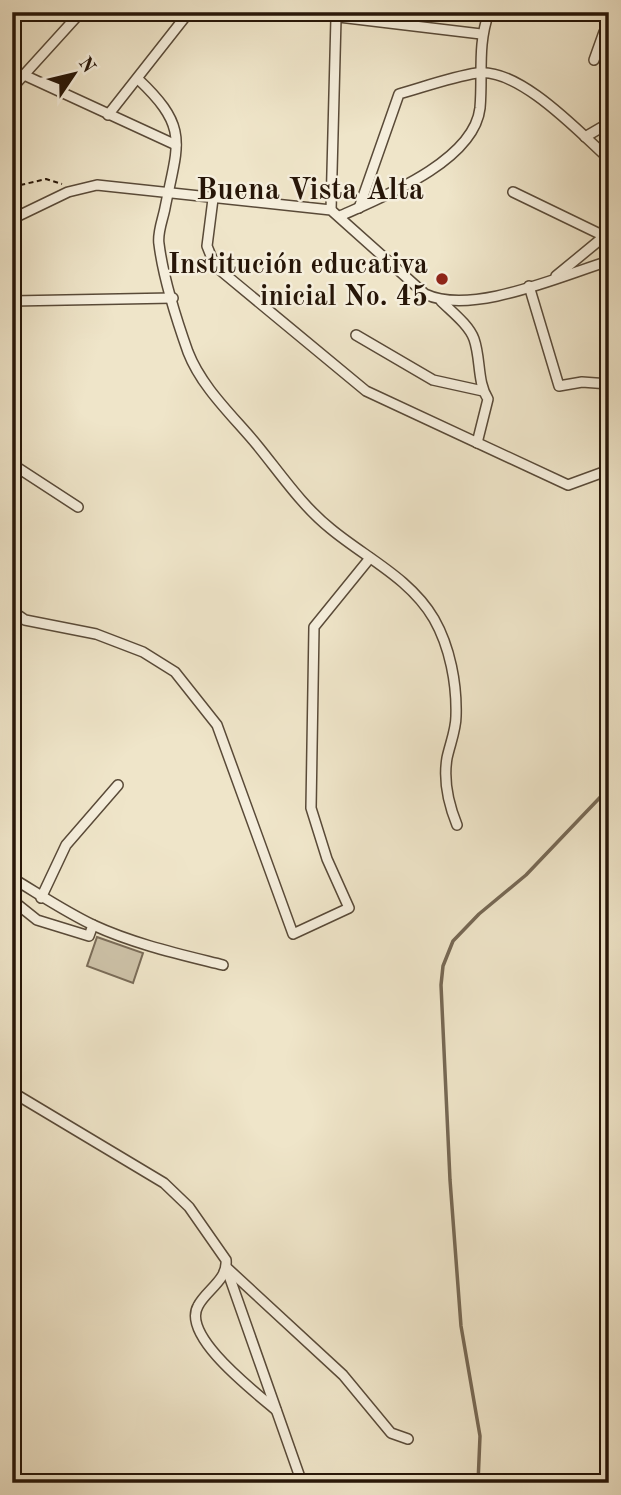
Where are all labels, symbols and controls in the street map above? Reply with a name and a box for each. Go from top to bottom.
north arrow [38,38,108,108]
text: N [74,54,98,77]
district label: Buena Vista Alta [196,176,424,206]
place label: Institución educativa inicial No. 45 [168,252,428,312]
marker: Institución educativa inicial No. 45 [434,271,450,287]

